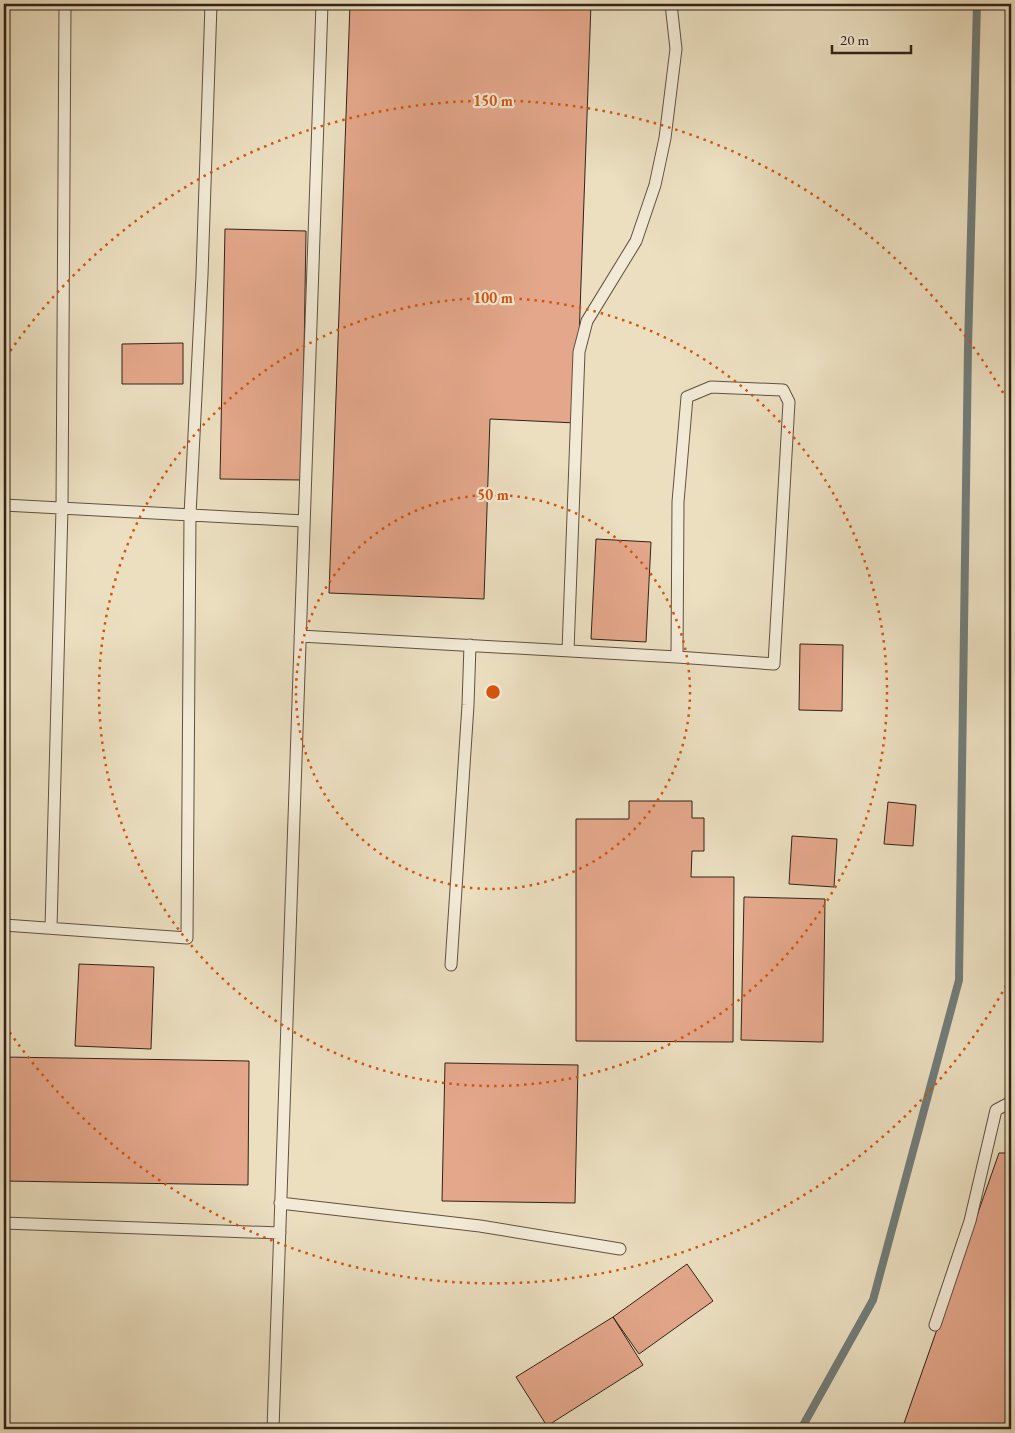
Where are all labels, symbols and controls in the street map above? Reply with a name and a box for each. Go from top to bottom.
scale bar [832,22,911,54]
text: 20 m [840,30,869,49]
text: 150 m [473,91,513,110]
text: 100 m [473,288,513,307]
text: 50 m [477,485,509,504]
centre of rings [484,683,502,701]

